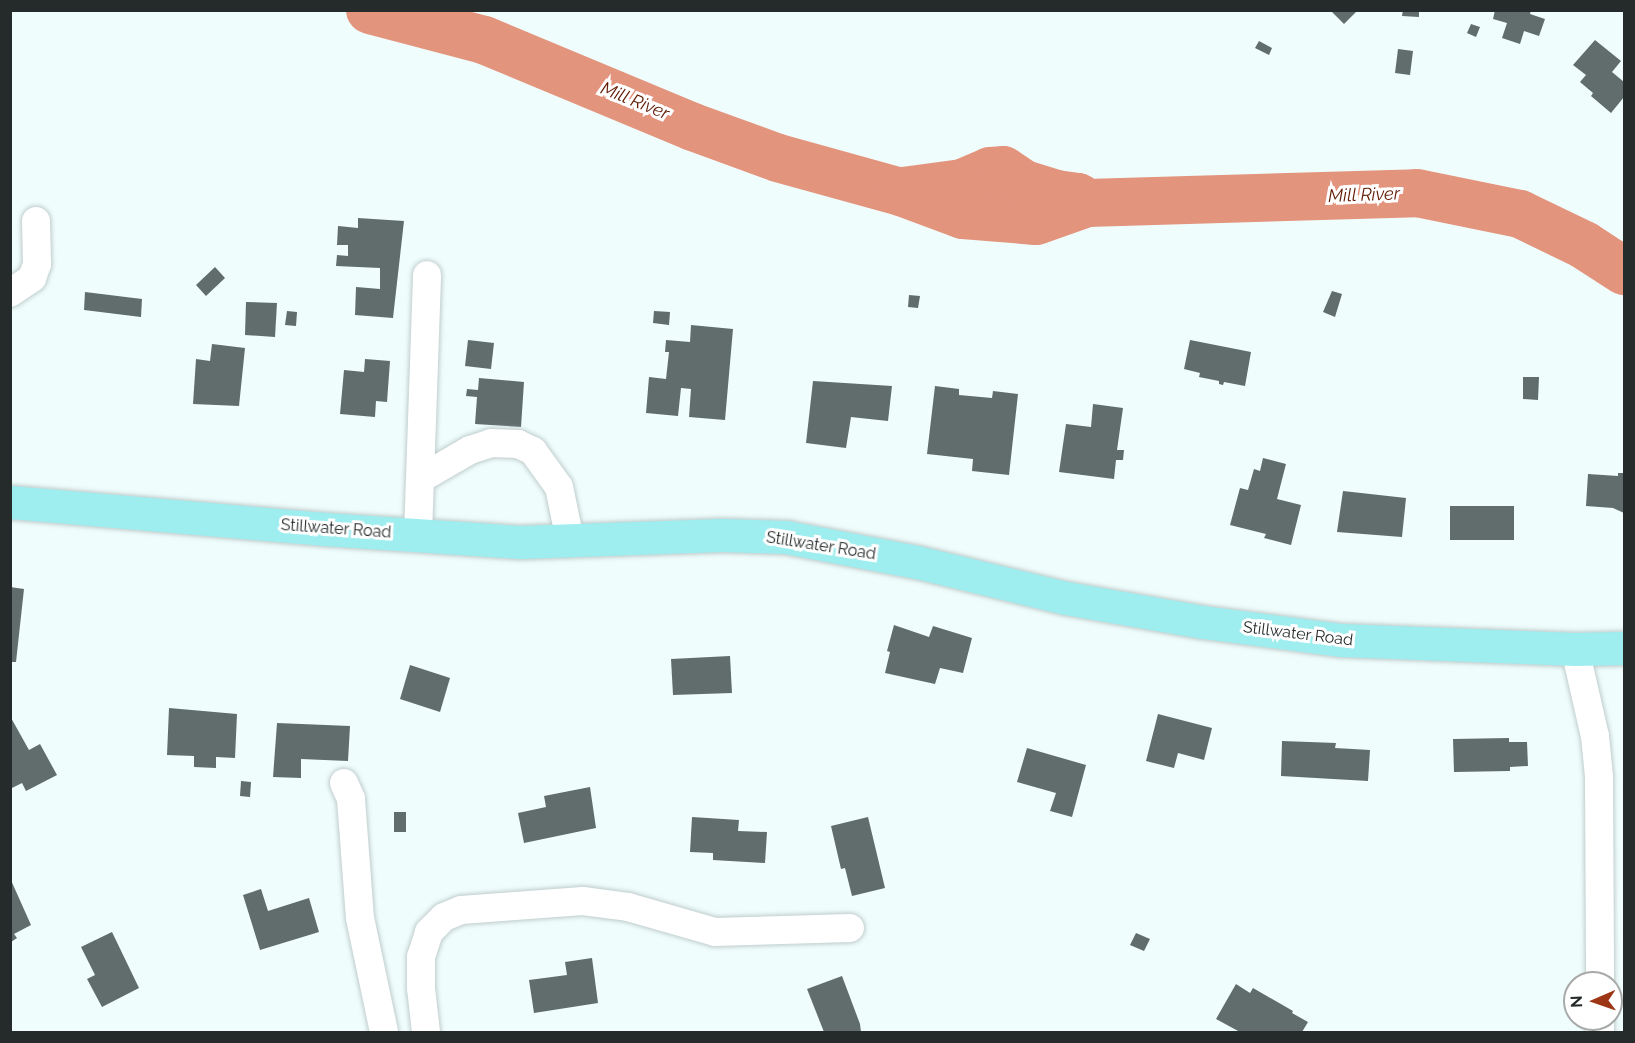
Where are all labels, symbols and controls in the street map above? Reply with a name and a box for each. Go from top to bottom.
water label: Mill River [597,77,673,125]
water label: Mill River [1327,183,1401,207]
street label: Stillwater Road [280,516,392,542]
street label: Stillwater Road [765,528,877,564]
street label: Stillwater Road [1242,618,1354,650]
north arrow [1563,971,1623,1031]
text: N [1567,995,1586,1008]

